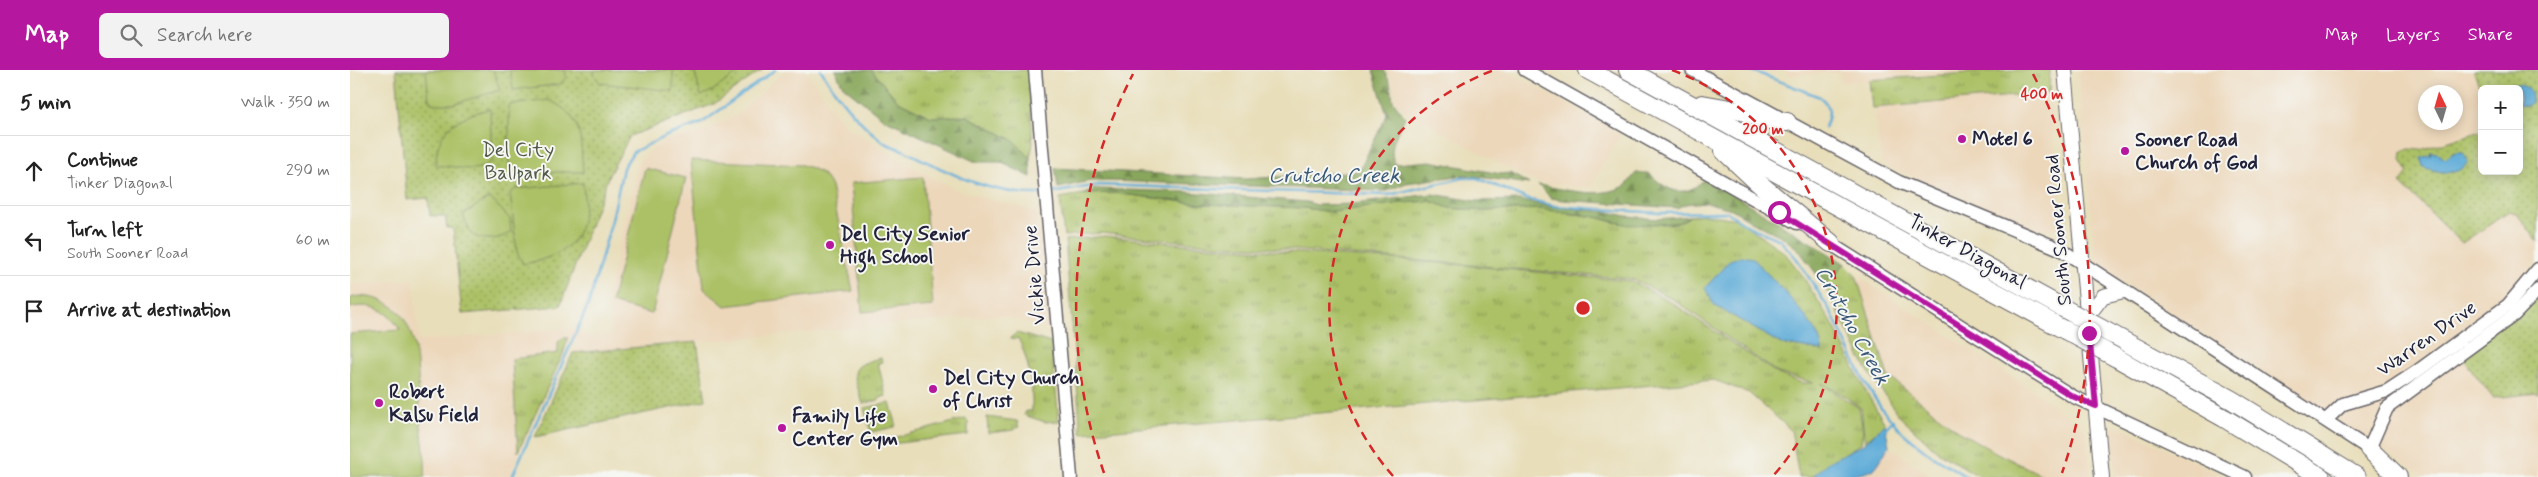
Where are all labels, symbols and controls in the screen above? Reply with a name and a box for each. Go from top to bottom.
search box [99,13,449,58]
text: Map [25,20,69,51]
icon: search [117,21,145,49]
text: Search here [157,23,253,48]
text: Map [2325,23,2358,47]
text: Layers [2386,23,2440,47]
text: Share [2468,23,2513,47]
text: 400 m [2021,85,2063,105]
north arrow [2418,85,2463,130]
map controls [2478,85,2523,175]
button: + [2478,85,2523,130]
text: 5 min [20,89,72,117]
text: Walk · 350 m [241,92,330,113]
text: 200 m [1743,120,1784,140]
place label: Motel 6 [1972,126,2033,153]
place label: Sooner Road Church of God [2135,127,2258,177]
button: − [2478,130,2523,175]
marker: Motel 6 [1956,133,1968,145]
park label: Del City Ballpark [482,137,554,187]
marker: Sooner Road Church of God [2119,145,2131,157]
text: Continue [67,148,138,173]
street label: South Sooner Road [2039,153,2079,307]
icon: ahead [20,157,48,185]
text: 290 m [286,160,330,181]
water label: Crutcho Creek [1268,162,1400,190]
text: Tinker Diagonal [67,173,173,194]
route start [1768,201,1791,224]
street label: Tinker Diagonal [1902,208,2031,297]
text: Turn left [67,218,143,243]
place label: Del City Senior High School [840,221,970,273]
street label: Vickie Drive [1017,224,1053,326]
icon: left [20,227,48,255]
text: 60 m [296,230,330,251]
marker: Del City Senior High School [824,239,836,251]
text: South Sooner Road [67,243,188,264]
water label: Crutcho Creek [1808,262,1896,390]
street label: Warren Drive [2372,295,2482,383]
icon: arrive [20,297,48,325]
text: Arrive at destination [67,298,231,323]
centre of rings [1574,299,1592,317]
route end [2078,322,2101,345]
place label: Del City Church of Christ [943,365,1080,415]
place label: Robert Kalsu Field [389,379,479,429]
marker: Del City Church of Christ [927,383,939,395]
marker: Robert Kalsu Field [373,397,385,409]
place label: Family Life Center Gym [792,403,898,453]
marker: Family Life Center Gym [776,422,788,434]

